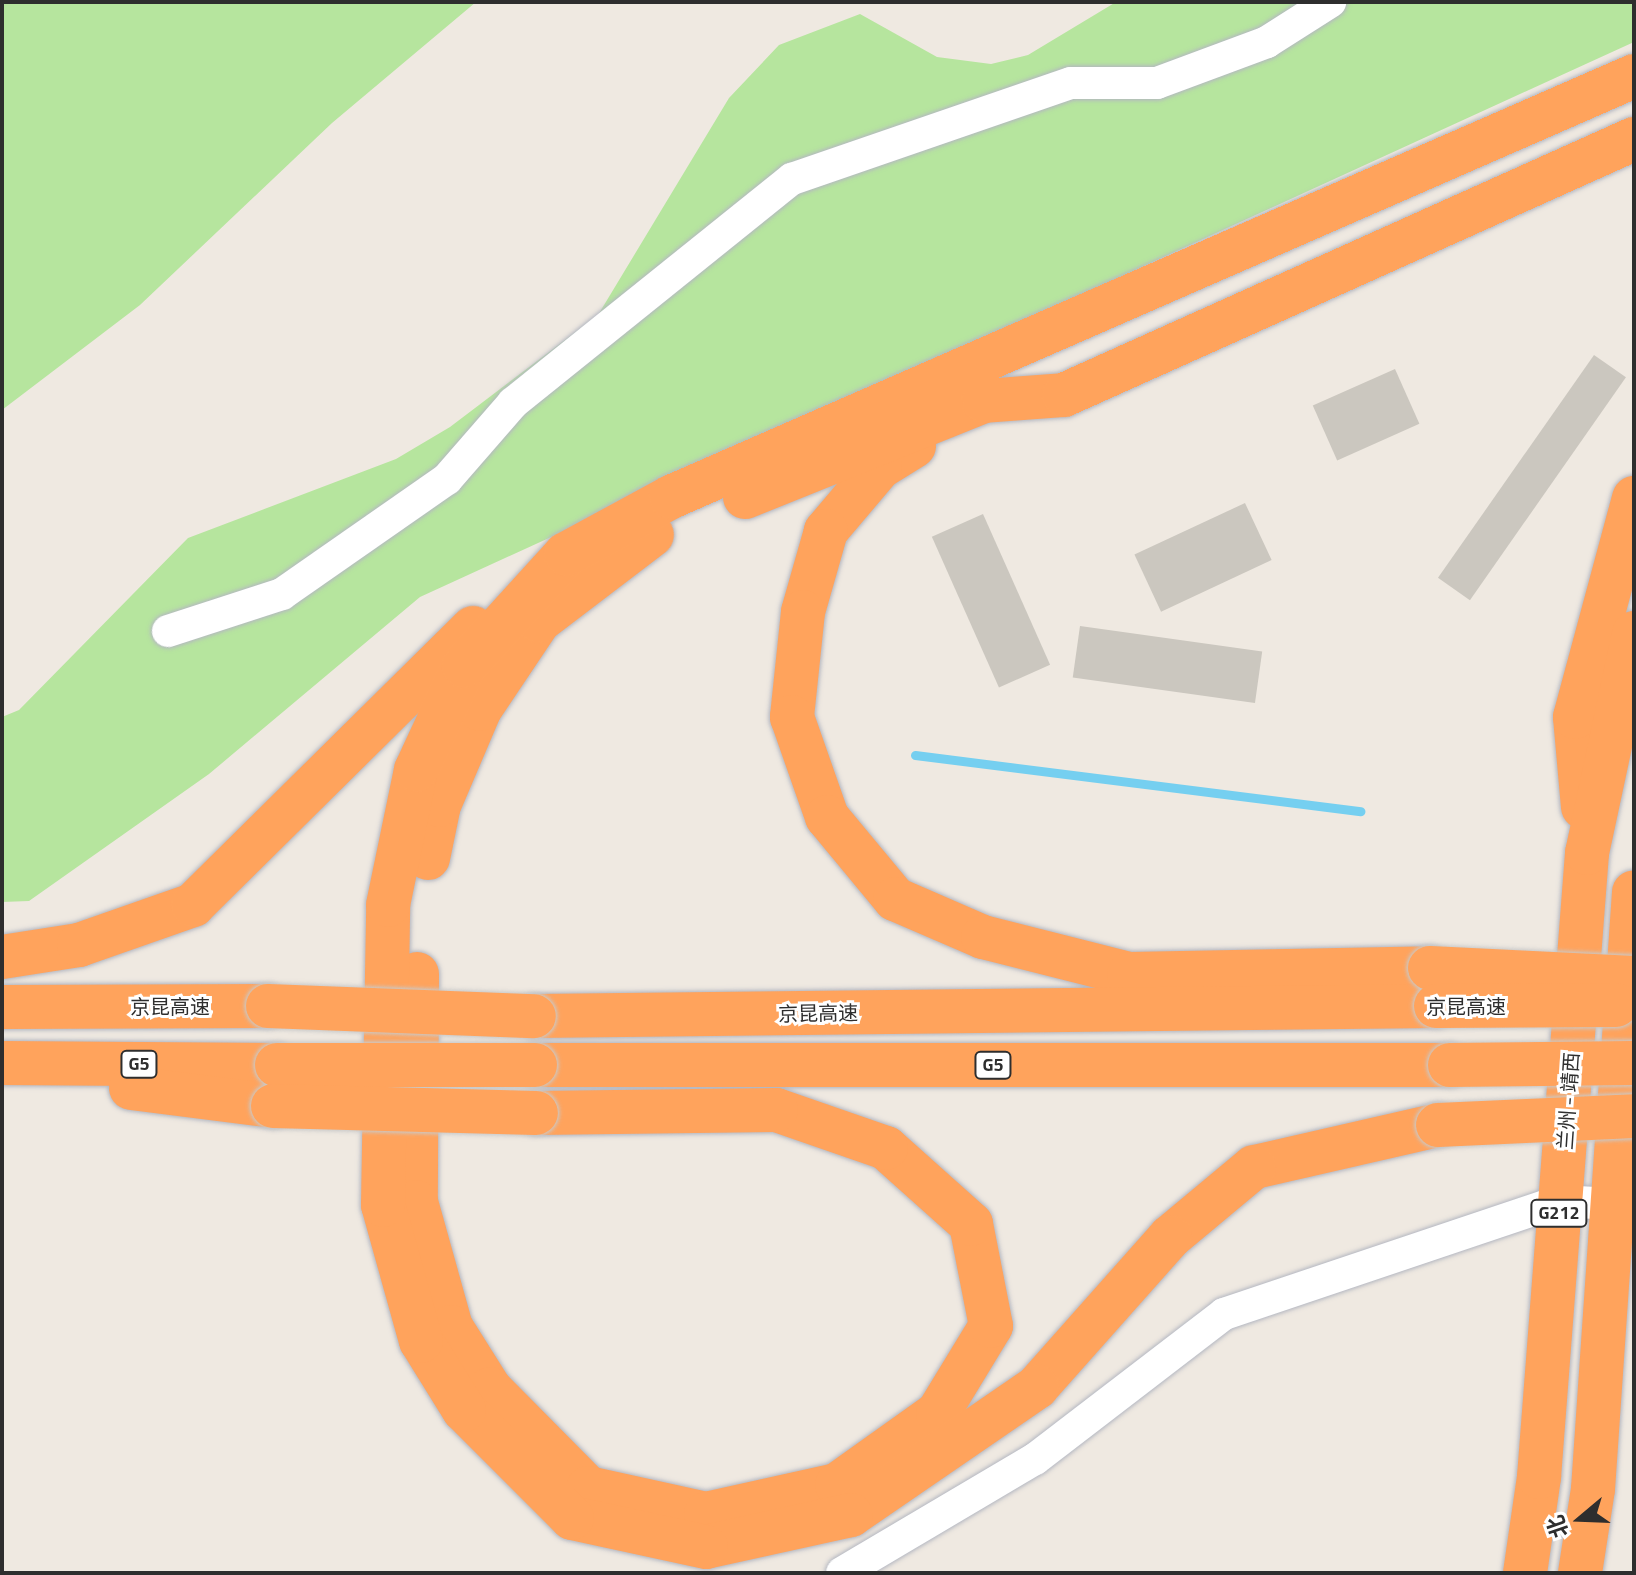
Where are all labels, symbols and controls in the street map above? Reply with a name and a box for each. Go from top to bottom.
street label: 京昆高速 [130,994,210,1018]
street label: 京昆高速 [1426,994,1506,1018]
street label: 京昆高速 [778,1000,858,1026]
road number: G5 [119,1050,159,1078]
road number: G5 [973,1051,1013,1079]
street label: 兰州 - 靖西 [1553,1052,1583,1150]
road number: G212 [1529,1199,1589,1227]
north arrow [1540,1479,1620,1559]
text: 北 [1538,1511,1577,1543]

